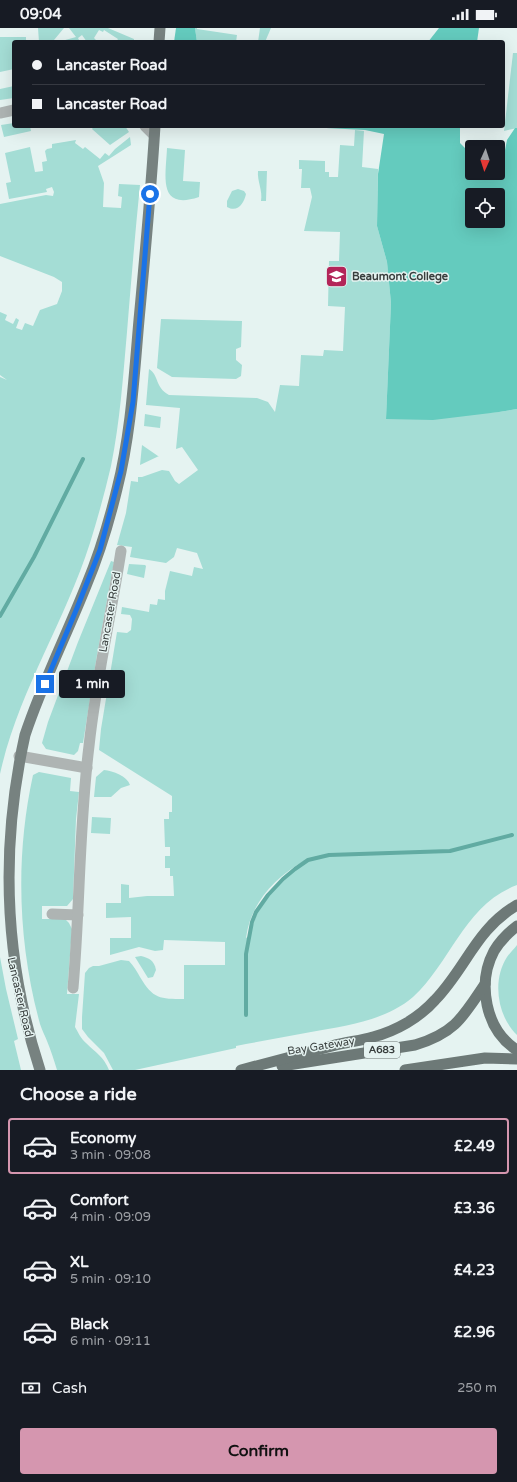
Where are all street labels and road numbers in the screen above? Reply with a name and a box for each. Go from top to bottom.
street label: Lancaster Road [97,571,123,653]
street label: Lancaster Road [4,956,36,1038]
street label: Bay Gateway [287,1034,356,1058]
road number: A683 [364,1042,400,1058]

